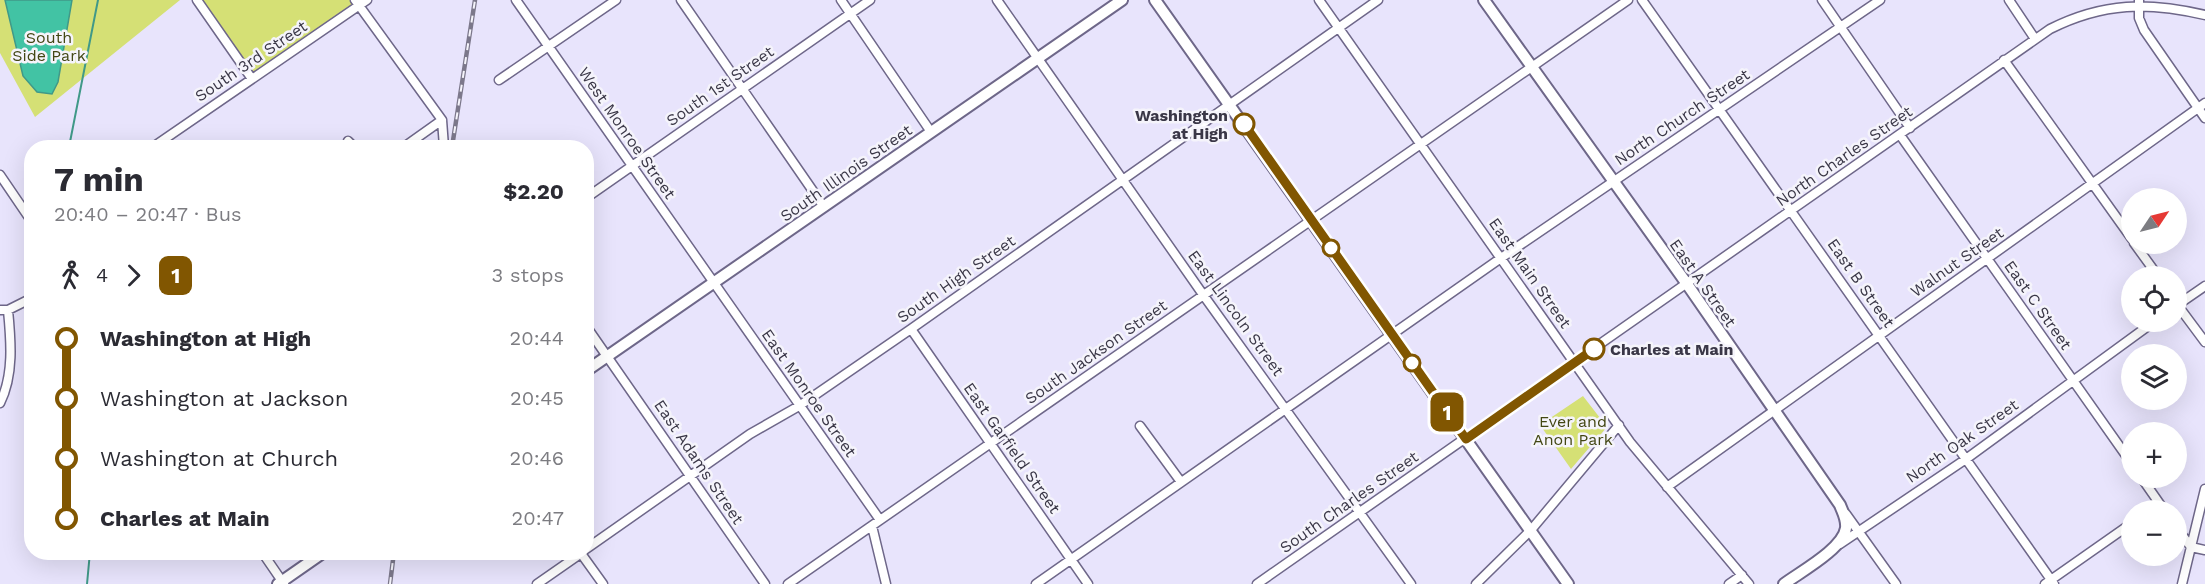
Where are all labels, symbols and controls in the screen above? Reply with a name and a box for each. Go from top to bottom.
street label: South 3rd Street [191,16,311,106]
park label: South Side Park [12,28,86,65]
street label: South 1st Street [663,42,777,130]
street label: West Monroe Street [574,63,680,203]
street label: North Church Street [1611,65,1753,169]
street label: North Charles Street [1772,102,1916,210]
place label: Washington at High [1135,106,1228,143]
marker: Washington at High [1233,113,1255,135]
street label: South Illinois Street [777,120,916,226]
text: 7 min [54,160,144,199]
text: $2.20 [503,179,564,204]
north arrow [2121,188,2187,254]
map controls [2121,188,2187,566]
text: 20:40 – 20:47 · Bus [54,202,242,226]
street label: East Main Street [1485,214,1575,332]
street label: Walnut Street [1907,223,2007,301]
street label: South High Street [893,231,1019,327]
street label: East A Street [1666,235,1740,331]
street label: East B Street [1823,235,1899,331]
unlabelled marker [1322,239,1340,257]
street label: East Lincoln Street [1184,247,1288,380]
street label: East C Street [2000,257,2076,353]
icon: walk [54,259,87,292]
icon: forward [117,259,150,292]
text: 4 [96,263,108,287]
text: 1 [171,263,180,288]
text: 3 stops [492,263,564,287]
button: locate [2121,266,2187,332]
street label: South Jackson Street [1021,296,1171,408]
street label: East Monroe Street [758,325,860,461]
text: Washington at High [100,326,311,351]
text: 20:44 [510,326,564,350]
marker: Charles at Main [1583,338,1605,360]
place label: Charles at Main [1610,340,1733,359]
button: layers [2121,344,2187,410]
unlabelled marker [1403,354,1421,372]
street label: East Garfield Street [960,379,1064,517]
text: Washington at Jackson [100,386,348,411]
text: 20:45 [510,386,564,410]
line badge: 1 [1428,392,1466,432]
street label: North Oak Street [1902,395,2022,487]
street label: East Adams Street [650,396,748,528]
text: 1 [1442,400,1452,425]
park label: Ever and Anon Park [1533,412,1613,449]
button: + [2121,422,2187,488]
text: Washington at Church [100,446,338,471]
text: 20:46 [510,446,564,470]
street label: South Charles Street [1276,447,1422,557]
button: − [2121,500,2187,566]
text: Charles at Main [100,506,270,531]
text: 20:47 [512,506,564,530]

